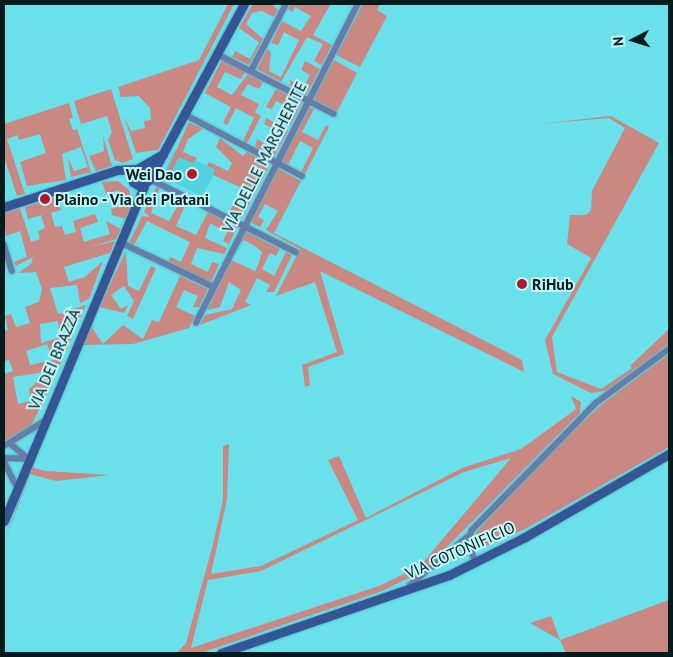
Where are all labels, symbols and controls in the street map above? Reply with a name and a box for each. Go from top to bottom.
north arrow [608,15,658,65]
text: N [609,36,627,47]
street label: VIA DELLE MARGHERITE [217,78,311,236]
place label: Wei Dao [126,164,182,184]
marker: Wei Dao [186,168,198,180]
place label: Plaino - Via dei Platani [55,189,212,209]
marker: Plaino - Via dei Platani [39,193,51,205]
place label: RiHub [532,274,574,294]
marker: RiHub [516,278,528,290]
street label: VIA DEI BRAZZÀ [24,305,84,413]
street label: VIA COTONIFICIO [402,517,518,583]

